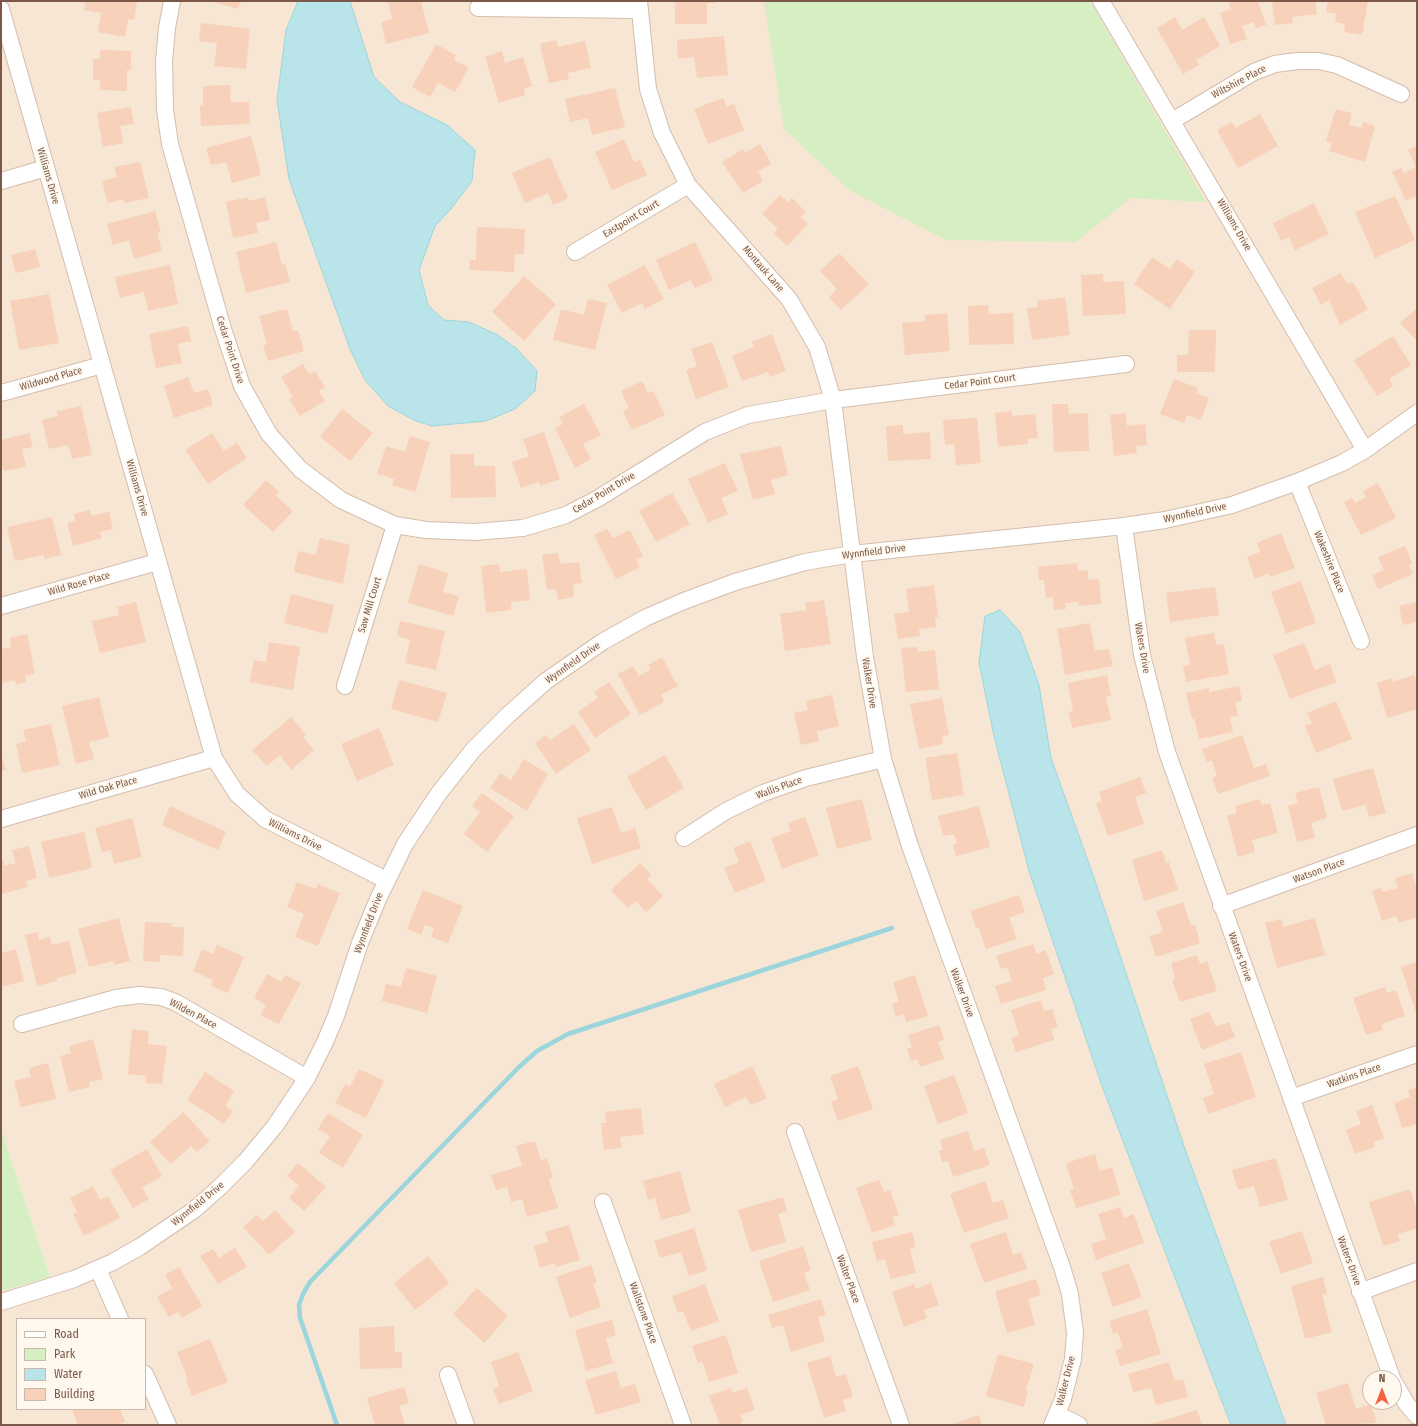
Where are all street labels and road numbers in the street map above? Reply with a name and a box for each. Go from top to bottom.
street label: Wiltshire Place [1210,63,1268,101]
street label: Williams Drive [34,146,62,206]
street label: Williams Drive [1214,197,1254,253]
street label: Eastpoint Court [601,198,661,240]
street label: Montauk Lane [740,243,786,295]
street label: Cedar Point Drive [213,315,247,385]
street label: Wildwood Place [18,364,84,394]
street label: Cedar Point Court [944,372,1016,392]
street label: Williams Drive [123,458,151,518]
street label: Cedar Point Drive [571,470,637,516]
street label: Wynnfield Drive [1162,500,1228,526]
street label: Wakeshire Place [1311,529,1347,595]
street label: Wynnfield Drive [841,542,907,562]
street label: Wild Rose Place [47,569,111,599]
street label: Saw Mill Court [356,575,384,635]
street label: Waters Drive [1132,622,1152,674]
street label: Wynnfield Drive [543,640,603,686]
street label: Walker Drive [859,657,879,709]
street label: Wild Oak Place [77,774,139,802]
street label: Wallis Place [754,774,804,802]
street label: Williams Drive [266,816,324,854]
street label: Watson Place [1292,856,1346,886]
street label: Wynnfield Drive [352,891,386,955]
street label: Waters Drive [1226,931,1254,983]
street label: Walker Drive [948,967,976,1019]
street label: Wilden Place [167,996,219,1032]
street label: Watkins Place [1326,1061,1382,1091]
street label: Wynnfield Drive [169,1179,227,1229]
street label: Waters Drive [1335,1235,1363,1287]
street label: Walter Place [834,1253,862,1305]
street label: Wallstone Place [626,1281,660,1345]
street label: Walker Drive [1054,1355,1078,1407]

